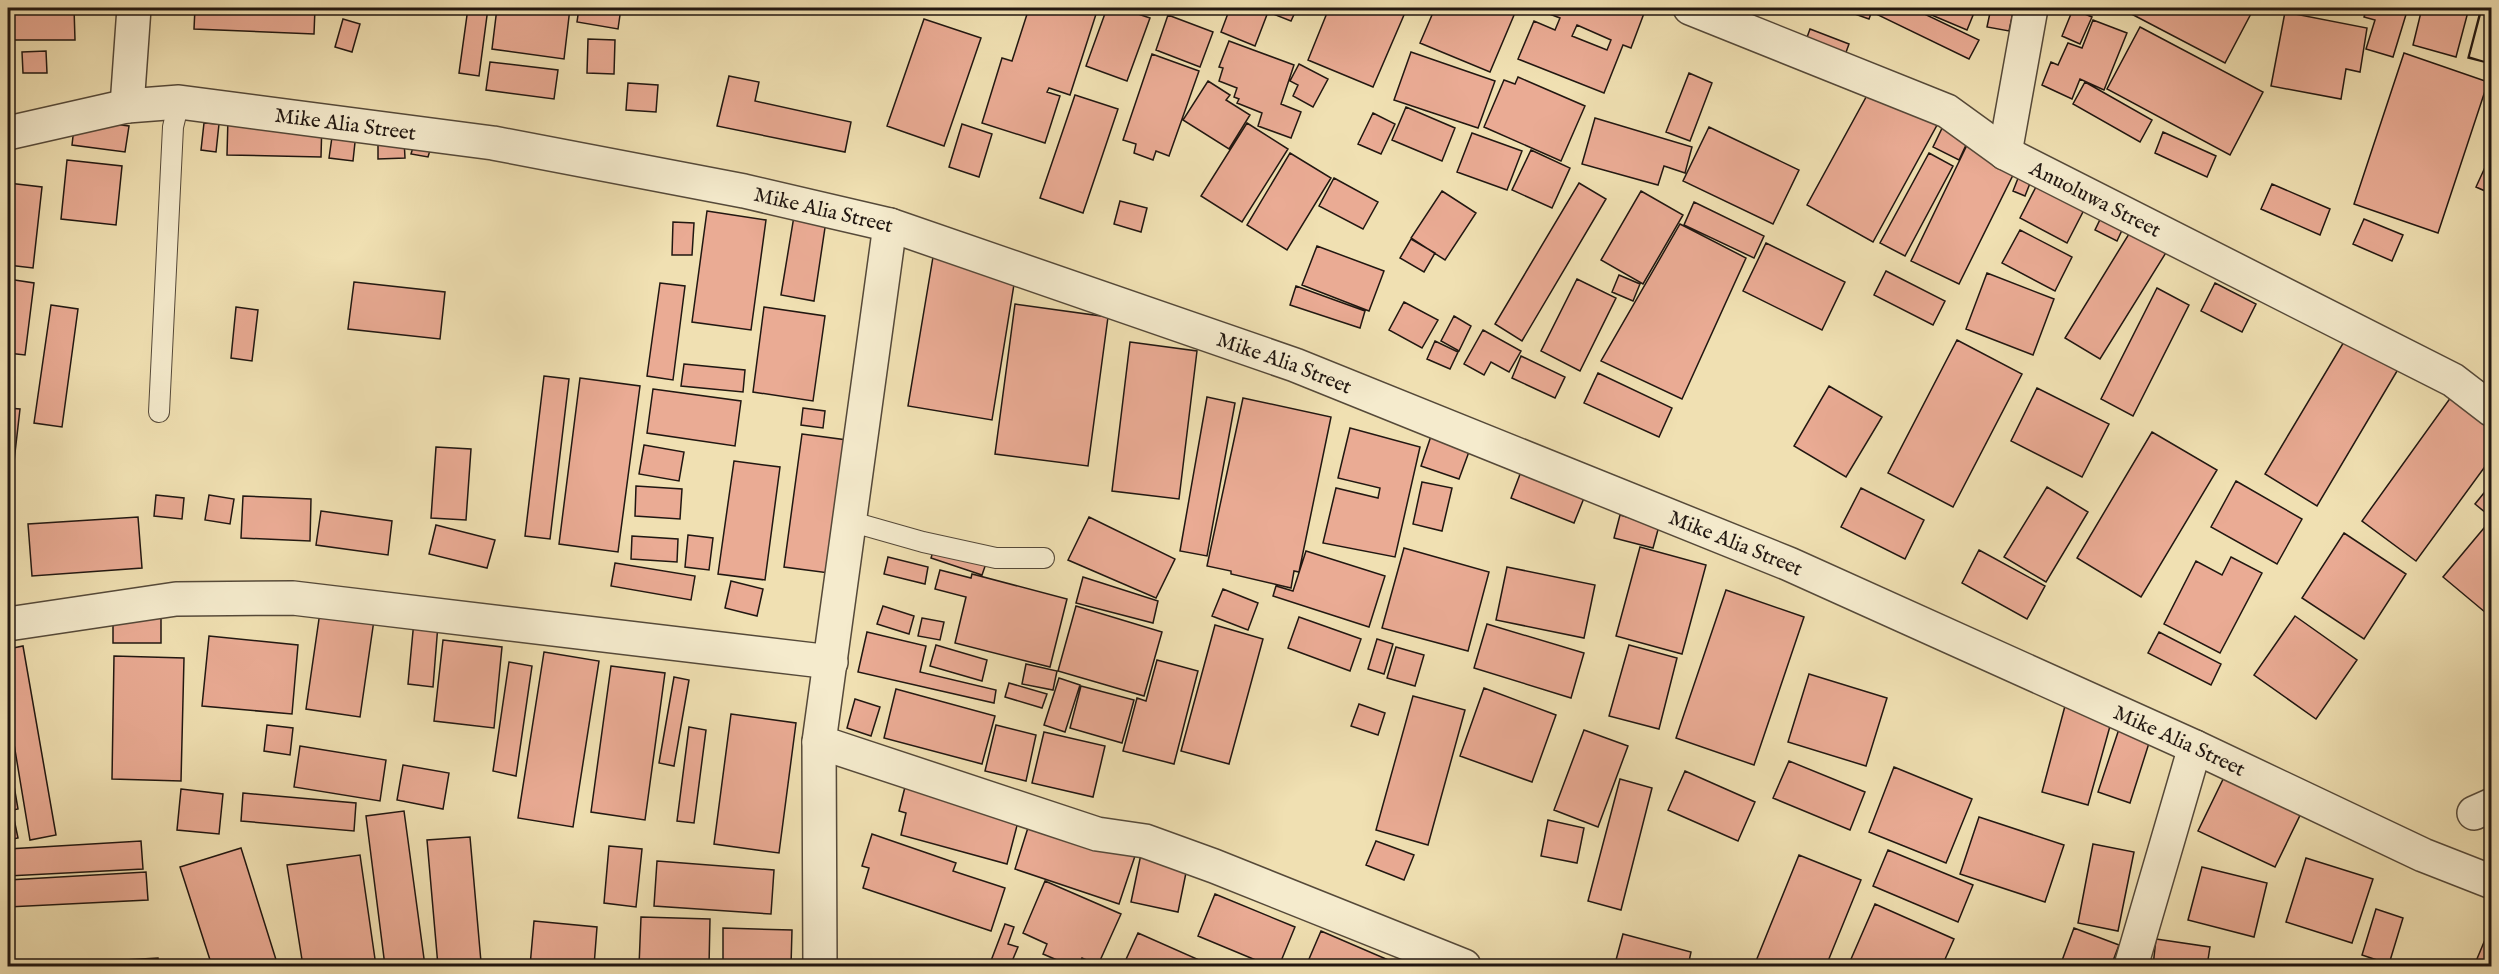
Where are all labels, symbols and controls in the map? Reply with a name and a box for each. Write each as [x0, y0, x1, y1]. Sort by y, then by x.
street label: Mike Alia Street [273, 103, 417, 148]
street label: Anuoluwa Street [2024, 155, 2165, 245]
street label: Mike Alia Street [751, 182, 895, 240]
street label: Mike Alia Street [1213, 327, 1355, 401]
street label: Mike Alia Street [1664, 505, 1806, 583]
street label: Mike Alia Street [2109, 700, 2249, 784]

